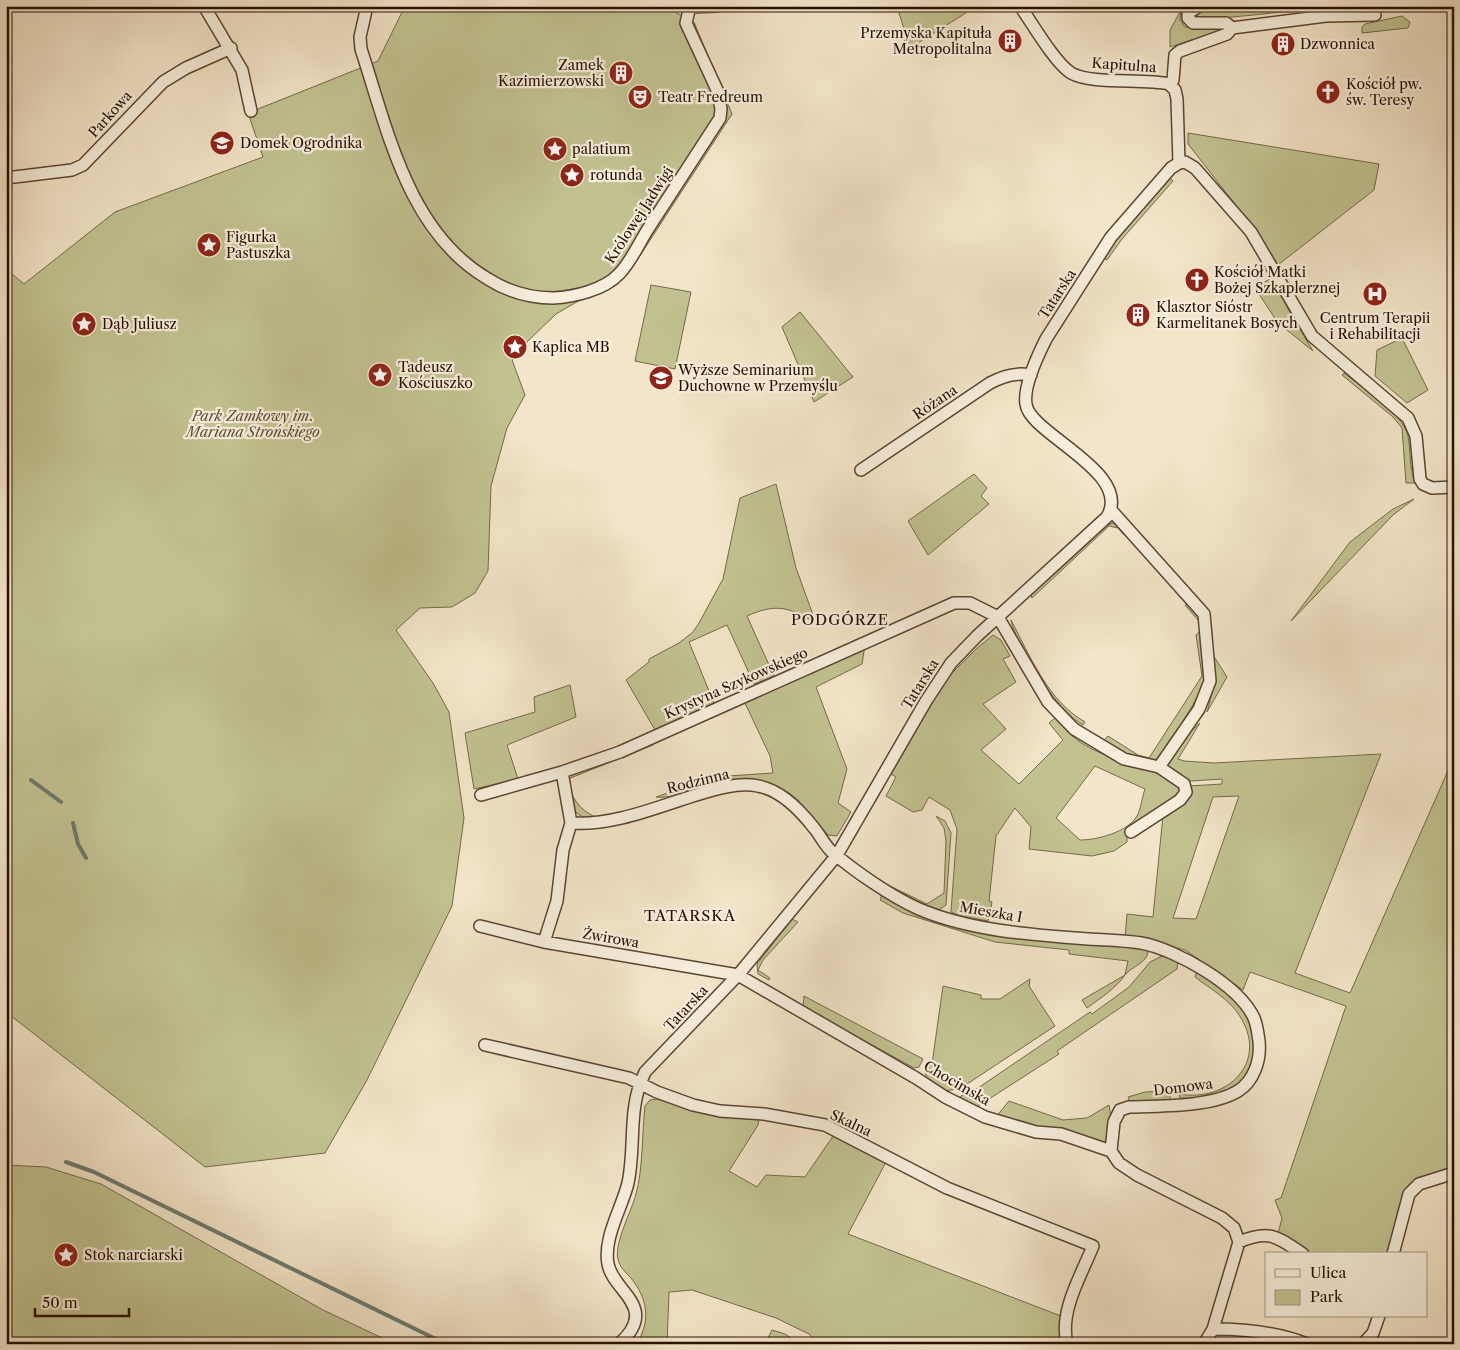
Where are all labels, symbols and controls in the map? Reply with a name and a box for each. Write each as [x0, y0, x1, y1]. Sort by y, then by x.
place label: Przemyska Kapituła Metropolitalna [860, 24, 993, 58]
building icon: Przemyska Kapituła Metropolitalna [997, 28, 1023, 54]
building icon: Dzwonnica [1270, 31, 1296, 57]
place label: Dzwonnica [1300, 35, 1376, 53]
street label: Kapitulna [1091, 54, 1158, 76]
place label: Zamek Kazimierzowski [498, 56, 605, 90]
building icon: Zamek Kazimierzowski [608, 60, 634, 86]
place label: Kościół pw. św. Teresy [1346, 75, 1422, 109]
church icon: Kościół pw. św. Teresy [1315, 79, 1341, 105]
theatre icon: Teatr Fredreum [627, 84, 653, 110]
street label: Parkowa [84, 86, 136, 141]
place label: Teatr Fredreum [658, 88, 763, 106]
school or university icon: Domek Ogrodnika [209, 130, 235, 156]
place label: Domek Ogrodnika [240, 134, 363, 152]
place icon: palatium [542, 136, 568, 162]
place label: palatium [572, 140, 630, 158]
place icon: rotunda [559, 162, 585, 188]
street label: Królowej Jadwigi [601, 163, 677, 267]
place label: rotunda [590, 166, 643, 184]
place label: Figurka Pastuszka [226, 228, 291, 262]
place icon: Figurka Pastuszka [196, 232, 222, 258]
place label: Kościół Matki Bożej Szkaplerznej [1214, 263, 1340, 297]
street label: Tatarska [1034, 265, 1080, 322]
church icon: Kościół Matki Bożej Szkaplerznej [1184, 267, 1210, 293]
hospital icon: Centrum Terapii i Rehabilitacji [1362, 281, 1388, 307]
place label: Klasztor Sióstr Karmelitanek Bosych [1156, 298, 1298, 332]
building icon: Klasztor Sióstr Karmelitanek Bosych [1125, 302, 1151, 328]
place label: Centrum Terapii i Rehabilitacji [1320, 309, 1430, 343]
place icon: Dąb Juliusz [71, 311, 97, 337]
place label: Dąb Juliusz [102, 315, 177, 333]
place icon: Kaplica MB [502, 334, 528, 360]
place label: Kaplica MB [532, 338, 610, 356]
place label: Tadeusz Kościuszko [398, 358, 473, 392]
place label: Wyższe Seminarium Duchowne w Przemyślu [677, 361, 838, 395]
place icon: Tadeusz Kościuszko [367, 362, 393, 388]
school or university icon: Wyższe Seminarium Duchowne w Przemyślu [648, 365, 674, 391]
street label: Różana [909, 380, 961, 423]
park label: Park Zamkowy im. Mariana Strońskiego [184, 407, 320, 441]
district label: PODGÓRZE [791, 610, 889, 629]
street label: Krystyna Szykowskiego [661, 643, 811, 723]
street label: Tatarska [898, 655, 943, 713]
street label: Rodzinna [665, 764, 732, 797]
street label: Mieszka I [958, 898, 1024, 926]
district label: TATARSKA [644, 906, 736, 925]
street label: Żwirowa [581, 924, 641, 952]
street label: Tatarska [660, 981, 712, 1035]
street label: Chocimska [920, 1057, 994, 1110]
street label: Domowa [1152, 1074, 1214, 1100]
street label: Skalna [827, 1106, 875, 1141]
place icon: Stok narciarski [53, 1242, 79, 1268]
place label: Stok narciarski [84, 1246, 183, 1264]
legend [1265, 1252, 1428, 1318]
text: Ulica [1310, 1263, 1346, 1282]
scale bar [35, 1285, 129, 1317]
text: Park [1310, 1287, 1344, 1306]
text: 50 m [42, 1293, 78, 1312]

